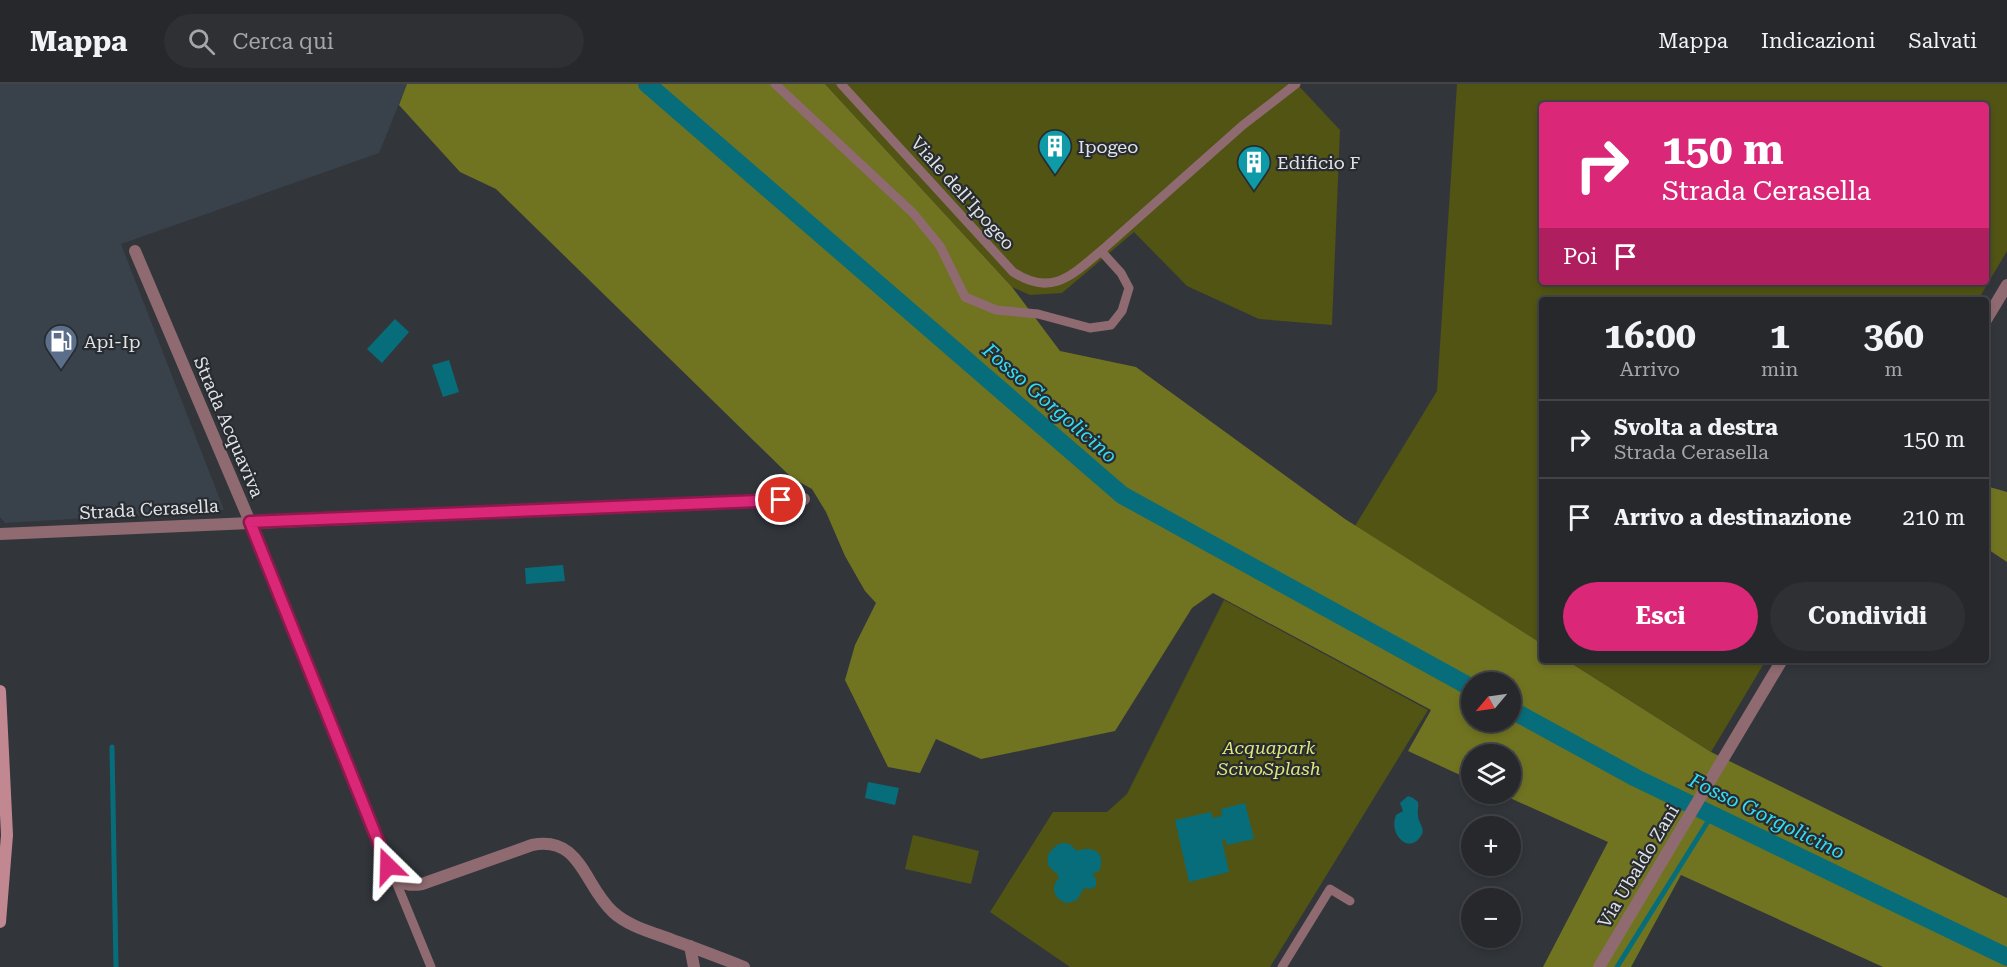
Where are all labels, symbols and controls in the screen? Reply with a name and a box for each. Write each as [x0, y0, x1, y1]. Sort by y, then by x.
search box [164, 14, 584, 68]
text: Mappa [30, 25, 128, 58]
icon: search [185, 25, 218, 58]
text: Cerca qui [233, 29, 334, 54]
text: Mappa [1658, 29, 1728, 53]
text: Indicazioni [1761, 29, 1875, 53]
text: Salvati [1908, 29, 1977, 53]
text: 150 m [1662, 125, 1784, 174]
icon: right [1563, 126, 1641, 204]
building icon: Ipogeo [1037, 128, 1073, 175]
street label: Viale dell'Ipogeo [907, 132, 1019, 254]
place label: Ipogeo [1078, 136, 1138, 157]
building icon: Edificio F [1236, 144, 1272, 191]
place label: Edificio F [1277, 152, 1360, 173]
text: Strada Cerasella [1662, 175, 1871, 207]
icon: arrive [1609, 240, 1642, 273]
text: Poi [1563, 244, 1597, 269]
text: 16:00 [1604, 315, 1696, 357]
text: 1 [1770, 315, 1790, 357]
text: 360 [1864, 315, 1924, 357]
fuel station icon: Api-Ip [43, 323, 79, 370]
place label: Api-Ip [84, 331, 140, 352]
water label: Fosso Gorgolicino [977, 337, 1122, 468]
street label: Strada Acquaviva [190, 353, 268, 501]
text: Arrivo [1620, 357, 1680, 381]
text: min [1761, 357, 1798, 381]
text: m [1885, 357, 1903, 381]
text: Svolta a destra [1614, 415, 1778, 440]
icon: right [1563, 423, 1596, 456]
text: 150 m [1902, 427, 1965, 452]
text: Strada Cerasella [1614, 440, 1769, 464]
pin [755, 474, 806, 525]
icon: arrive [764, 483, 797, 516]
street label: Strada Cerasella [79, 495, 219, 523]
icon: arrive [1563, 501, 1596, 534]
text: Arrivo a destinazione [1614, 505, 1851, 530]
text: 210 m [1902, 505, 1965, 530]
button: Esci [1563, 582, 1758, 651]
button: Condividi [1770, 582, 1965, 651]
north arrow [1461, 672, 1521, 732]
map controls [1461, 672, 1521, 948]
park label: Acquapark ScivoSplash [1216, 737, 1321, 779]
button: layers [1461, 744, 1521, 804]
water label: Fosso Gorgolicino [1684, 767, 1849, 864]
street label: Via Ubaldo Zani [1593, 801, 1683, 931]
button: + [1461, 816, 1521, 876]
position arrow [356, 834, 420, 898]
button: − [1461, 888, 1521, 948]

